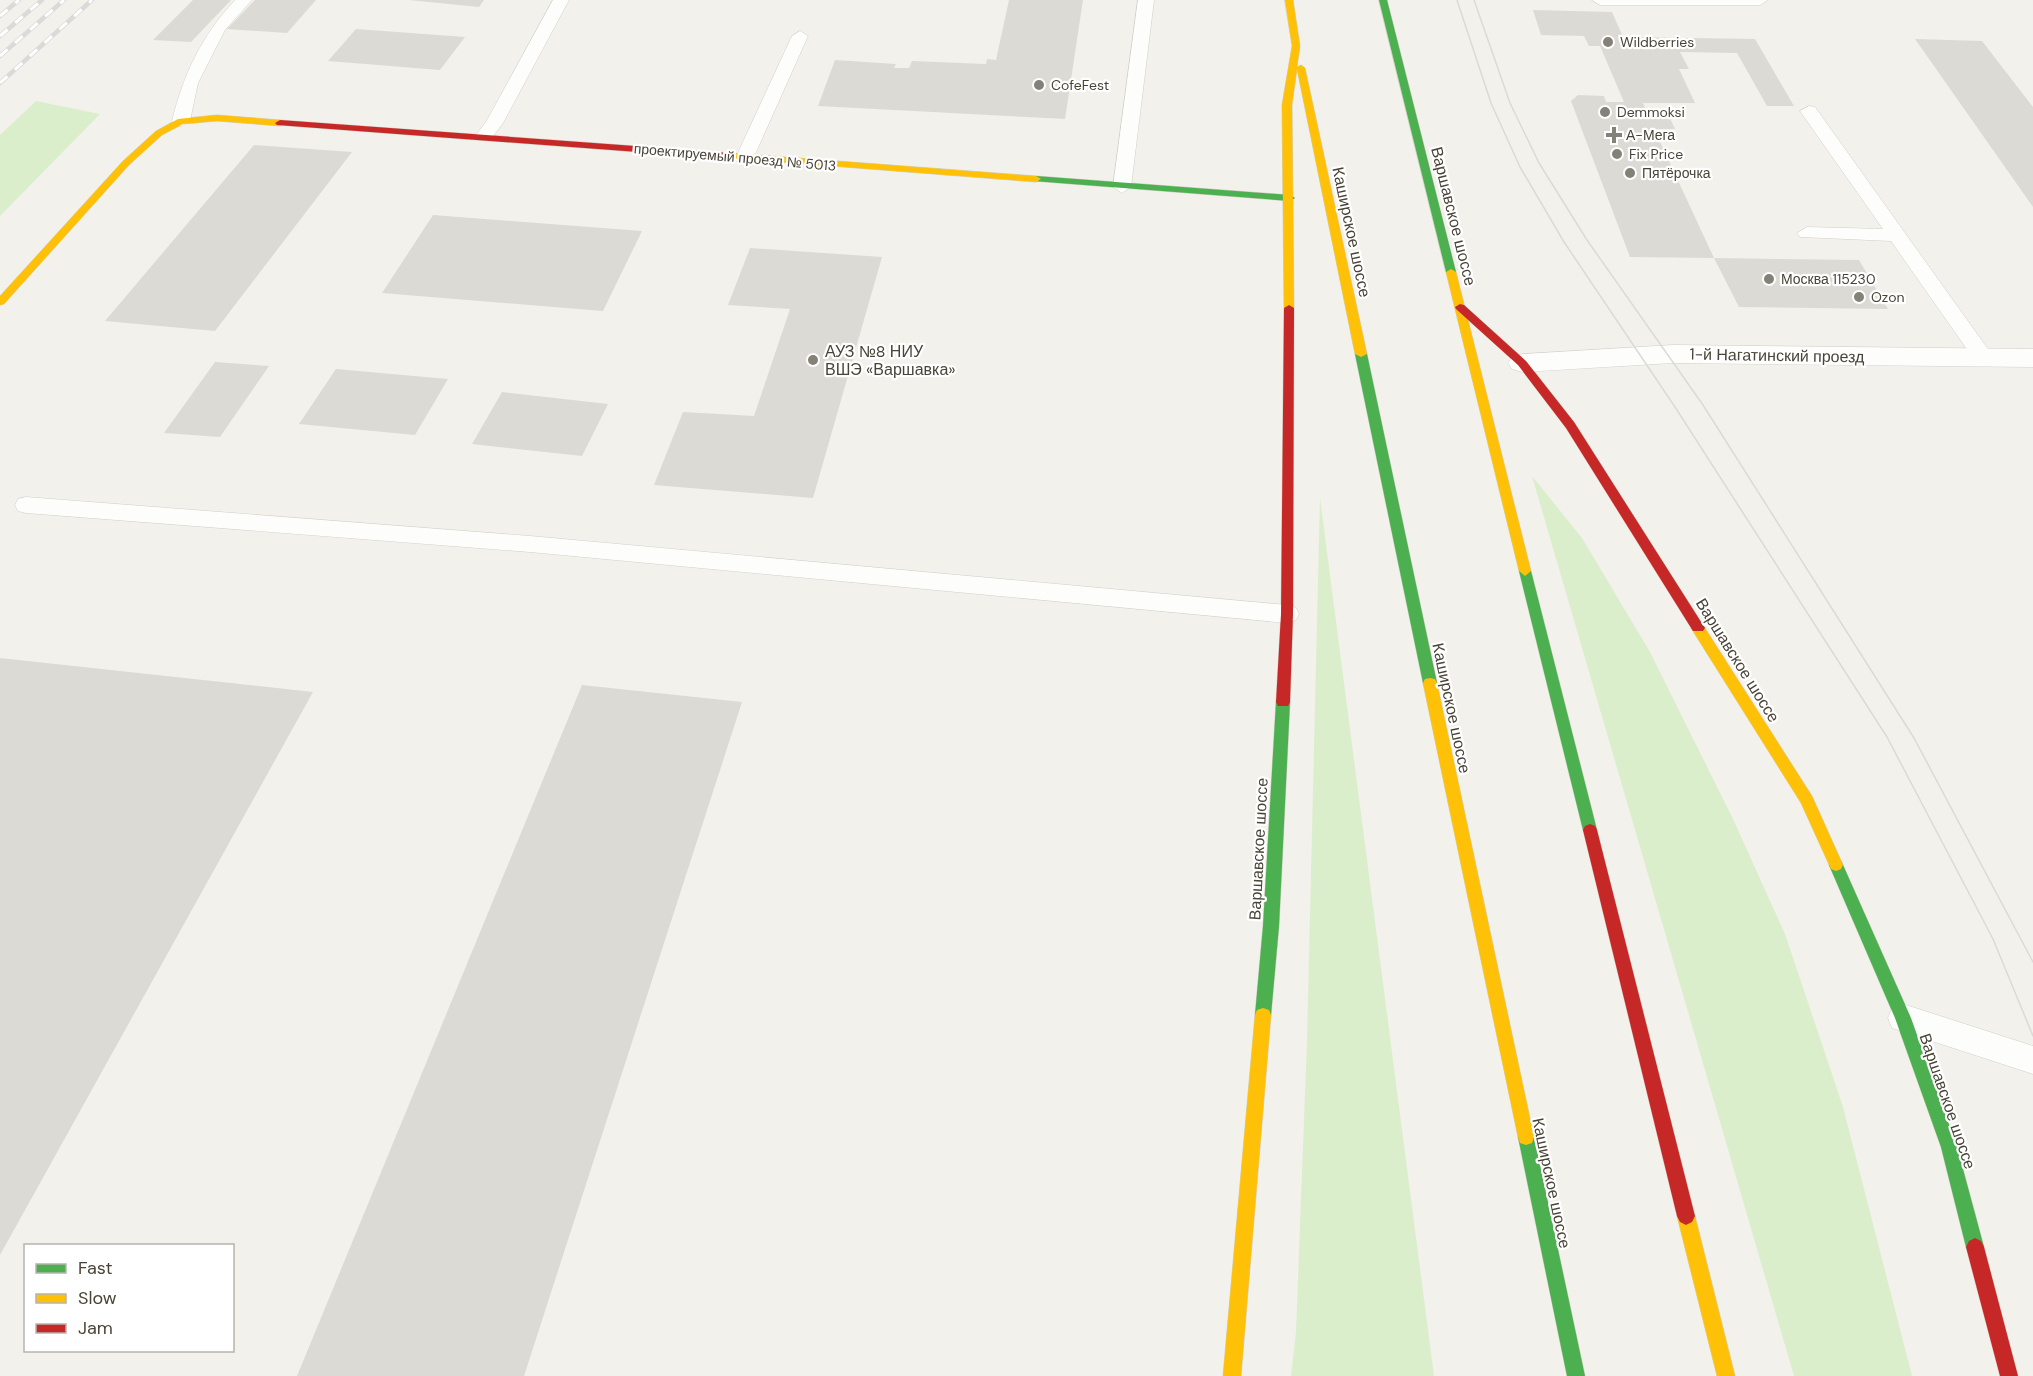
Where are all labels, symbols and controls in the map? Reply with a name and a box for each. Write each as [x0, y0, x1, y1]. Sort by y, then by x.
place label: Wildberries [1620, 33, 1694, 51]
marker: Wildberries [1601, 35, 1615, 49]
place label: CofeFest [1051, 76, 1109, 94]
marker: CofeFest [1032, 78, 1046, 92]
place label: Demmoksi [1617, 103, 1685, 121]
marker: Demmoksi [1598, 105, 1612, 119]
place label: А-Мега [1626, 126, 1675, 144]
marker: А-Мега [1607, 128, 1621, 142]
street label: проектируемый проезд № 5013 [633, 139, 837, 175]
street label: Варшавское шоссе [1426, 145, 1481, 288]
place label: Fix Price [1629, 145, 1683, 163]
marker: Fix Price [1610, 147, 1624, 161]
place label: Пятёрочка [1642, 164, 1711, 182]
street label: Каширское шоссе [1327, 165, 1376, 299]
marker: Пятёрочка [1623, 166, 1637, 180]
place label: Москва 115230 [1781, 270, 1875, 288]
marker: Москва 115230 [1762, 272, 1776, 286]
place label: Ozon [1871, 288, 1905, 306]
marker: Ozon [1852, 290, 1866, 304]
place label: АУЗ №8 НИУ ВШЭ «Варшавка» [825, 341, 956, 380]
street label: 1-й Нагатинский проезд [1689, 343, 1865, 368]
marker: АУЗ №8 НИУ ВШЭ «Варшавка» [806, 353, 820, 367]
street label: Варшавское шоссе [1691, 594, 1784, 726]
street label: Каширское шоссе [1427, 641, 1476, 775]
street label: Варшавское шоссе [1244, 777, 1273, 921]
street label: Варшавское шоссе [1914, 1030, 1981, 1172]
street label: Каширское шоссе [1527, 1116, 1576, 1250]
legend [24, 1244, 234, 1352]
text: Fast [78, 1256, 113, 1280]
text: Slow [78, 1286, 117, 1310]
text: Jam [78, 1316, 113, 1340]

